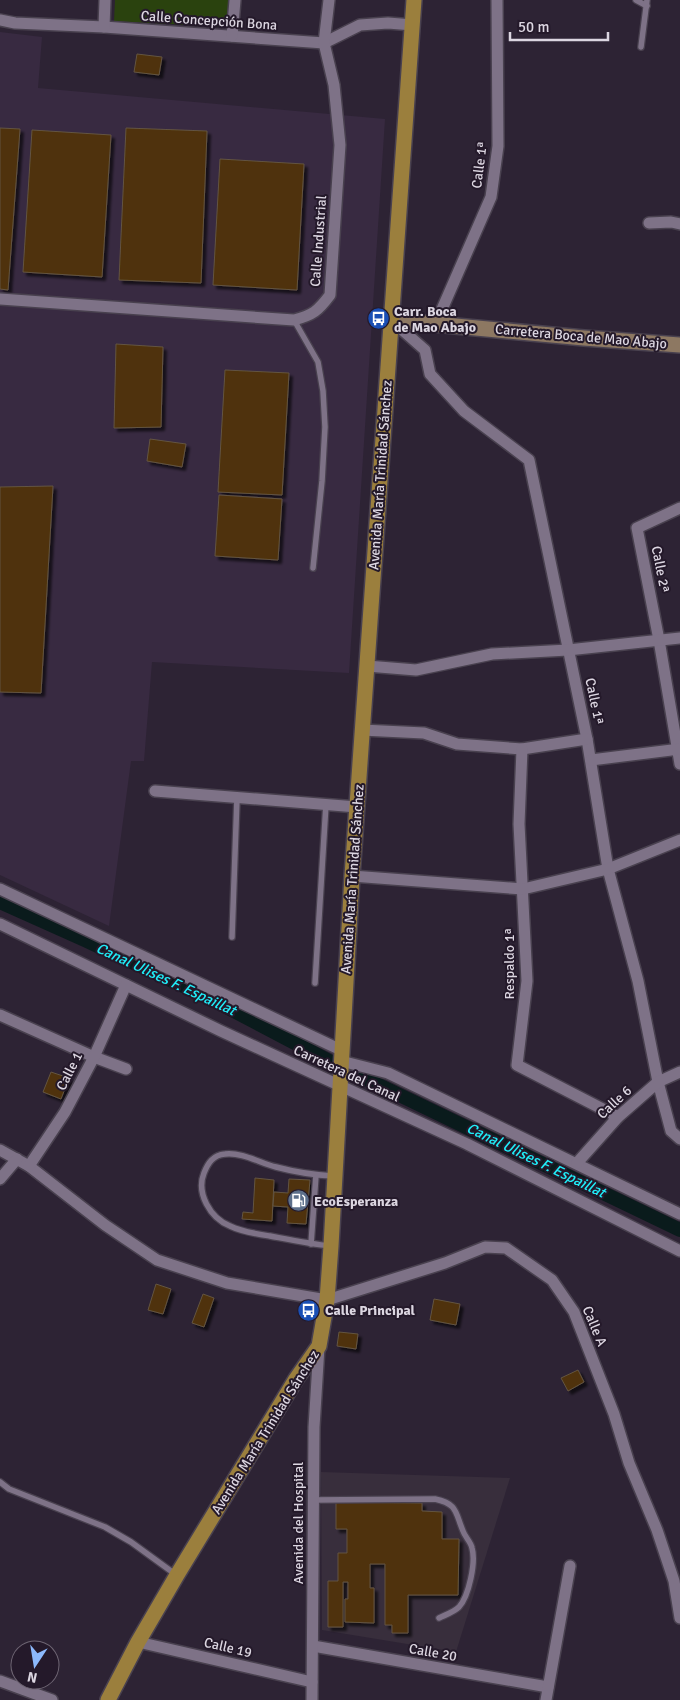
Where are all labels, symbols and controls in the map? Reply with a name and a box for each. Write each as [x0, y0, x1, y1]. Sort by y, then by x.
street label: Calle Concepción Bona [140, 7, 278, 34]
scale bar [510, 10, 608, 42]
text: 50 m [518, 18, 549, 36]
street label: Calle 1ª [468, 141, 491, 189]
street label: Calle Industrial [307, 195, 330, 287]
place label: Carr. Boca de Mao Abajo [394, 303, 476, 336]
bus stop icon: Carr. Boca de Mao Abajo [366, 307, 390, 331]
street label: Carretera Boca de Mao Abajo [494, 321, 668, 352]
street label: Avenida María Trinidad Sánchez [365, 380, 396, 570]
street label: Calle 2ª [648, 544, 673, 594]
street label: Calle 1ª [581, 676, 608, 726]
street label: Avenida María Trinidad Sánchez [337, 784, 368, 974]
street label: Respaldo 1ª [501, 928, 518, 1000]
water label: Canal Ulises F. Espaillat [93, 939, 240, 1020]
street label: Carretera del Canal [291, 1041, 403, 1106]
street label: Calle 1 [53, 1049, 86, 1093]
street label: Calle 6 [594, 1082, 635, 1123]
water label: Canal Ulises F. Espaillat [464, 1119, 610, 1202]
fuel station icon: EcoEsperanza [286, 1189, 310, 1213]
place label: EcoEsperanza [314, 1193, 398, 1210]
bus stop icon: Calle Principal [297, 1298, 321, 1322]
place label: Calle Principal [325, 1302, 416, 1319]
street label: Calle A [579, 1304, 611, 1349]
street label: Avenida María Trinidad Sánchez [208, 1347, 323, 1517]
street label: Avenida del Hospital [290, 1462, 307, 1584]
street label: Calle 19 [202, 1634, 253, 1661]
north arrow [10, 1640, 60, 1690]
street label: Calle 20 [408, 1640, 458, 1665]
text: N [26, 1668, 39, 1687]

